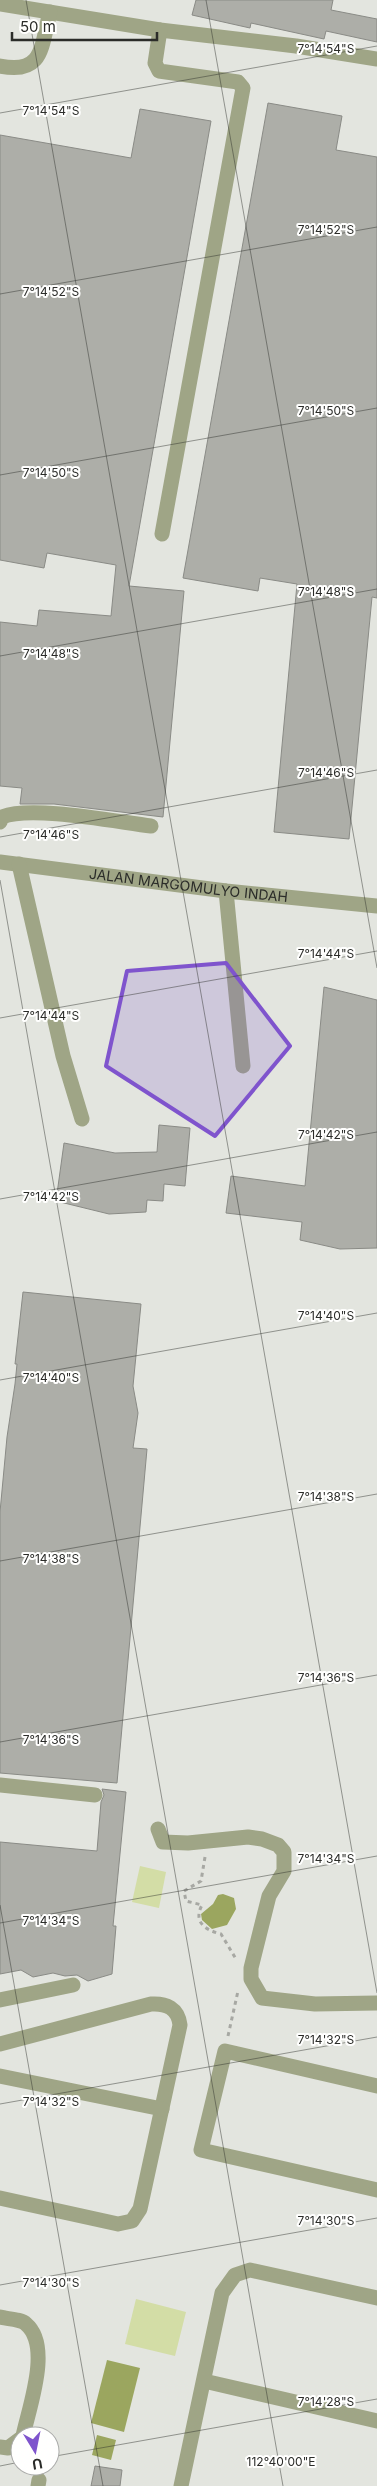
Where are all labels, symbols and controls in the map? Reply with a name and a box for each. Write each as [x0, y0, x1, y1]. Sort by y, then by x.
scale bar [12, 10, 158, 42]
text: 50 m [20, 17, 56, 36]
text: 7°14'54"S [298, 41, 355, 56]
text: 7°14'54"S [23, 103, 80, 118]
text: 7°14'52"S [298, 222, 354, 237]
text: 7°14'52"S [23, 284, 79, 299]
text: 7°14'50"S [298, 403, 355, 418]
text: 7°14'50"S [23, 465, 80, 480]
text: 7°14'48"S [298, 584, 354, 599]
text: 7°14'48"S [23, 646, 79, 661]
text: 7°14'46"S [298, 765, 354, 780]
text: 7°14'46"S [23, 827, 79, 842]
street label: JALAN MARGOMULYO INDAH [88, 865, 289, 905]
text: 7°14'44"S [298, 946, 355, 961]
text: 7°14'44"S [23, 1008, 80, 1023]
text: 7°14'42"S [298, 1127, 354, 1142]
text: 7°14'42"S [23, 1189, 79, 1204]
text: 7°14'40"S [298, 1308, 354, 1323]
text: 7°14'40"S [23, 1370, 79, 1385]
text: 7°14'38"S [298, 1489, 355, 1504]
text: 7°14'38"S [23, 1551, 80, 1566]
text: 7°14'36"S [298, 1670, 355, 1685]
text: 7°14'36"S [23, 1732, 80, 1747]
text: 7°14'34"S [298, 1851, 355, 1866]
text: 7°14'34"S [23, 1913, 80, 1928]
text: 7°14'32"S [298, 2032, 355, 2047]
text: 7°14'32"S [23, 2094, 80, 2109]
text: 7°14'30"S [298, 2213, 355, 2228]
text: 7°14'30"S [23, 2275, 80, 2290]
text: 7°14'28"S [298, 2394, 355, 2409]
north arrow [10, 2426, 60, 2476]
text: 112°40'00"E [247, 2454, 315, 2469]
text: U [31, 2455, 44, 2474]

